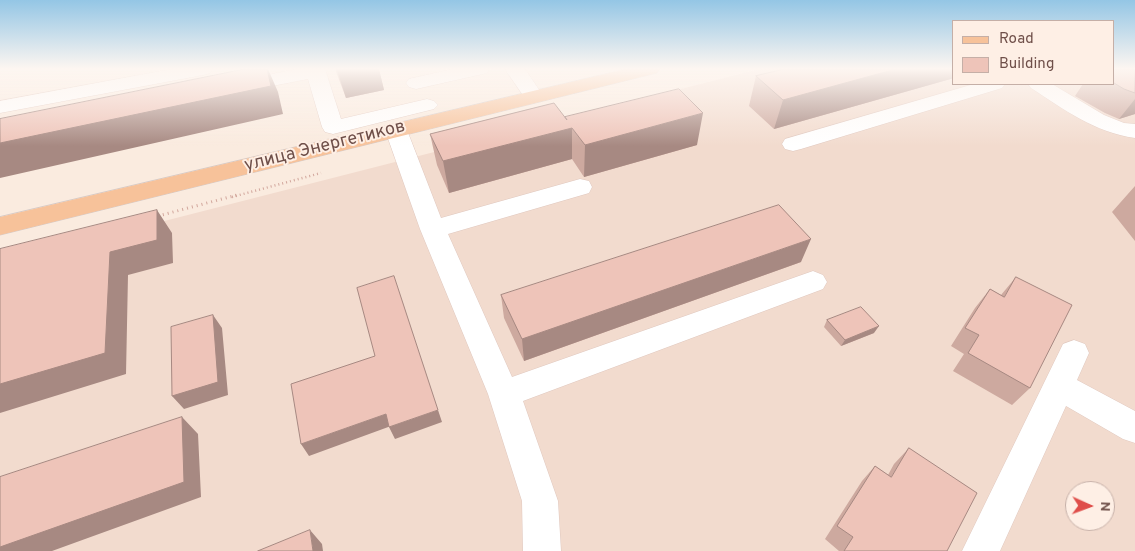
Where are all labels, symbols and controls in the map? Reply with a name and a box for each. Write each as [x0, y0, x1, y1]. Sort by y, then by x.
legend [952, 20, 1115, 85]
text: Road [999, 30, 1034, 49]
text: Building [999, 55, 1054, 74]
street label: улица Энергетиков [242, 117, 408, 177]
north arrow [1065, 481, 1115, 531]
text: N [1096, 501, 1113, 512]

